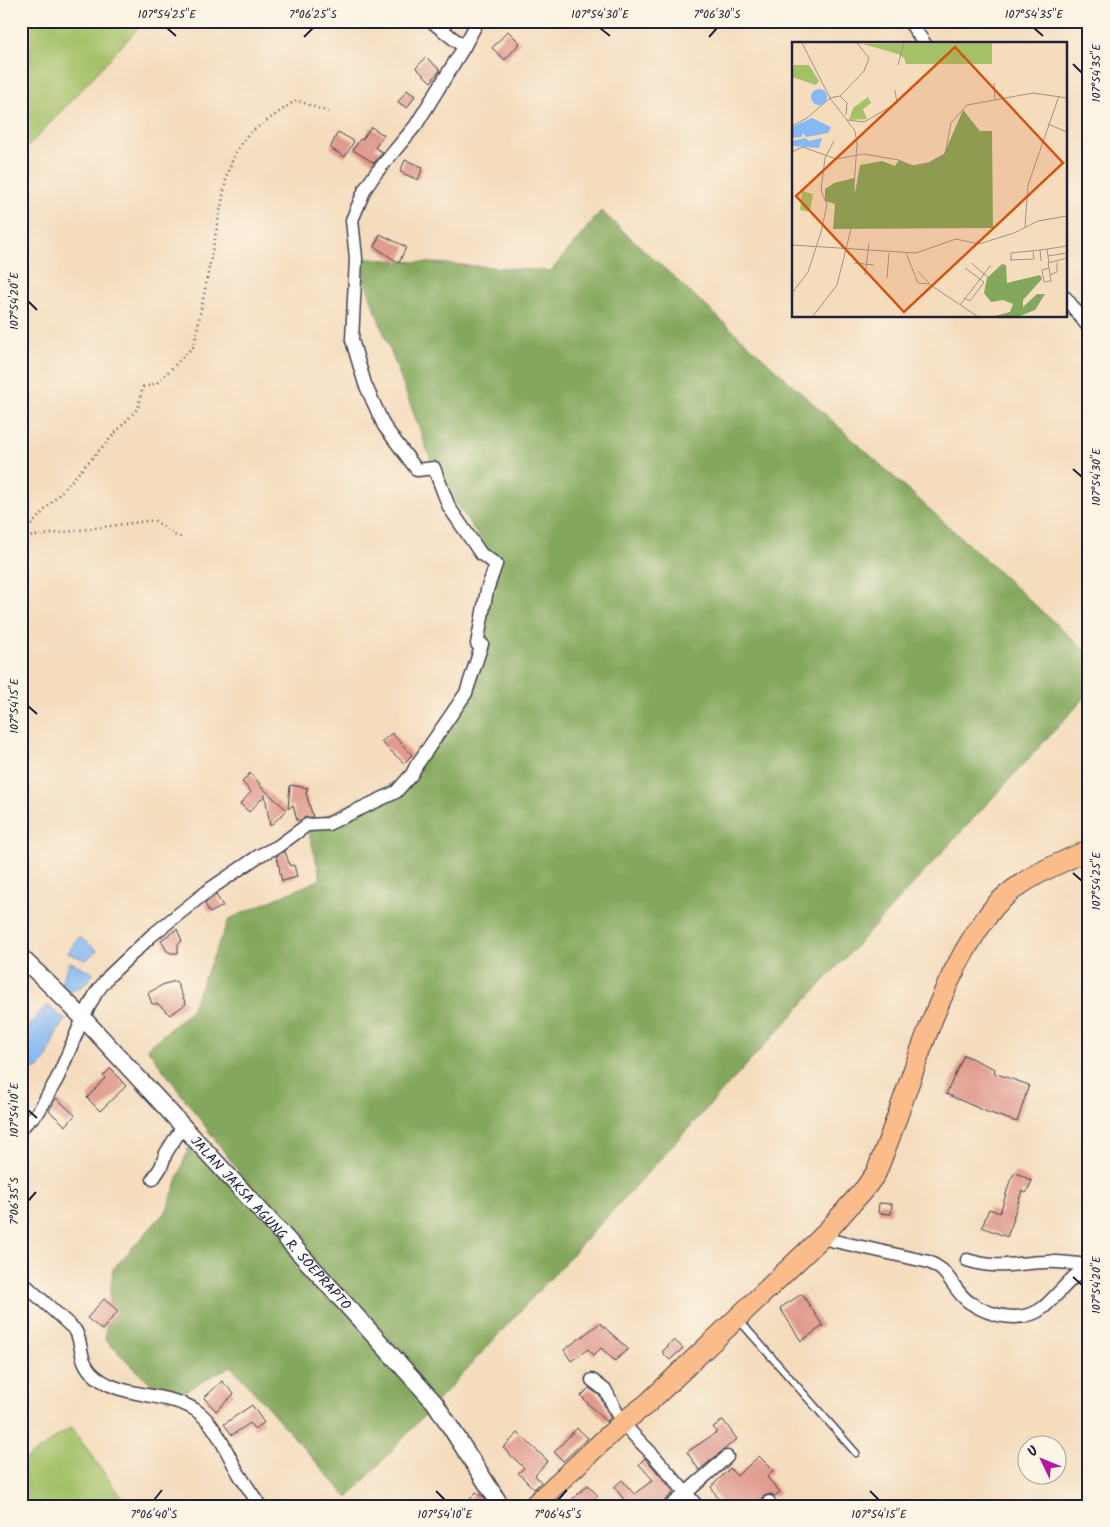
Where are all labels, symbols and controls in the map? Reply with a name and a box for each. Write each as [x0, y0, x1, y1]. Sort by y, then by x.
text: 107°54'25"E [138, 5, 197, 24]
text: 7°06'25"S [289, 5, 338, 24]
text: 107°54'30"E [571, 5, 630, 24]
text: 7°06'30"S [693, 5, 741, 24]
text: 107°54'35"E [1005, 5, 1064, 24]
inset map [792, 42, 1068, 318]
text: 107°54'35"E [1087, 43, 1106, 102]
text: 107°54'20"E [5, 271, 24, 330]
text: 107°54'30"E [1087, 447, 1106, 506]
text: 107°54'15"E [5, 677, 24, 734]
text: 107°54'25"E [1087, 851, 1106, 910]
text: 107°54'10"E [5, 1082, 24, 1137]
street label: JALAN JAKSA AGUNG R. SOEPRAPTO [185, 1131, 356, 1316]
text: 7°06'35"S [5, 1177, 24, 1225]
text: 107°54'20"E [1087, 1255, 1106, 1314]
north arrow [1018, 1434, 1068, 1484]
text: U [1022, 1441, 1045, 1462]
text: 7°06'40"S [131, 1505, 178, 1524]
text: 107°54'10"E [418, 1505, 473, 1524]
text: 7°06'45"S [534, 1505, 582, 1524]
text: 107°54'15"E [851, 1505, 908, 1524]

